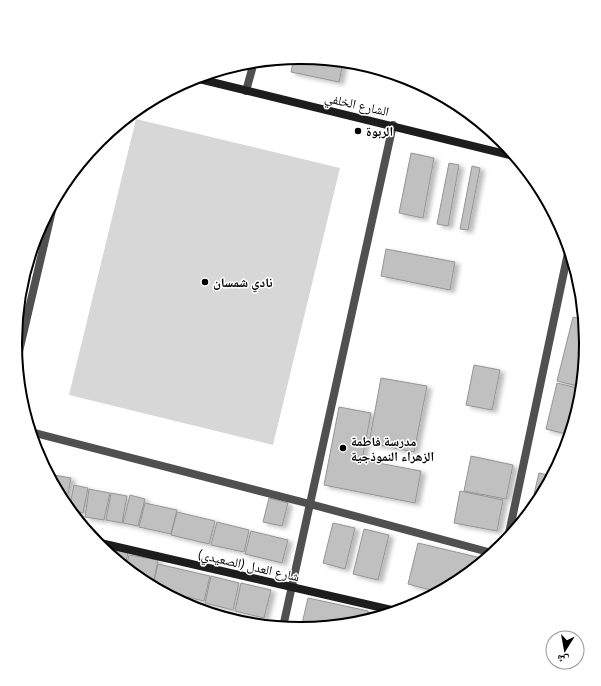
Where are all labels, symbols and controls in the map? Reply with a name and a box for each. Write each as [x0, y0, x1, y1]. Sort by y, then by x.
street label: الشارع الخلفي [322, 89, 391, 122]
place label: الربوة [366, 123, 393, 139]
marker: الربوة [353, 126, 363, 136]
place label: نادي شمسان [213, 274, 273, 293]
marker: نادي شمسان [200, 277, 210, 287]
place label: مدرسة فاطمة الزهراء النموذجية [351, 433, 434, 464]
marker: مدرسة فاطمة الزهراء النموذجية [338, 443, 348, 453]
street label: شارع العدل (الصعيدي) [196, 546, 301, 588]
north arrow [545, 630, 585, 670]
text: ش [556, 651, 570, 668]

